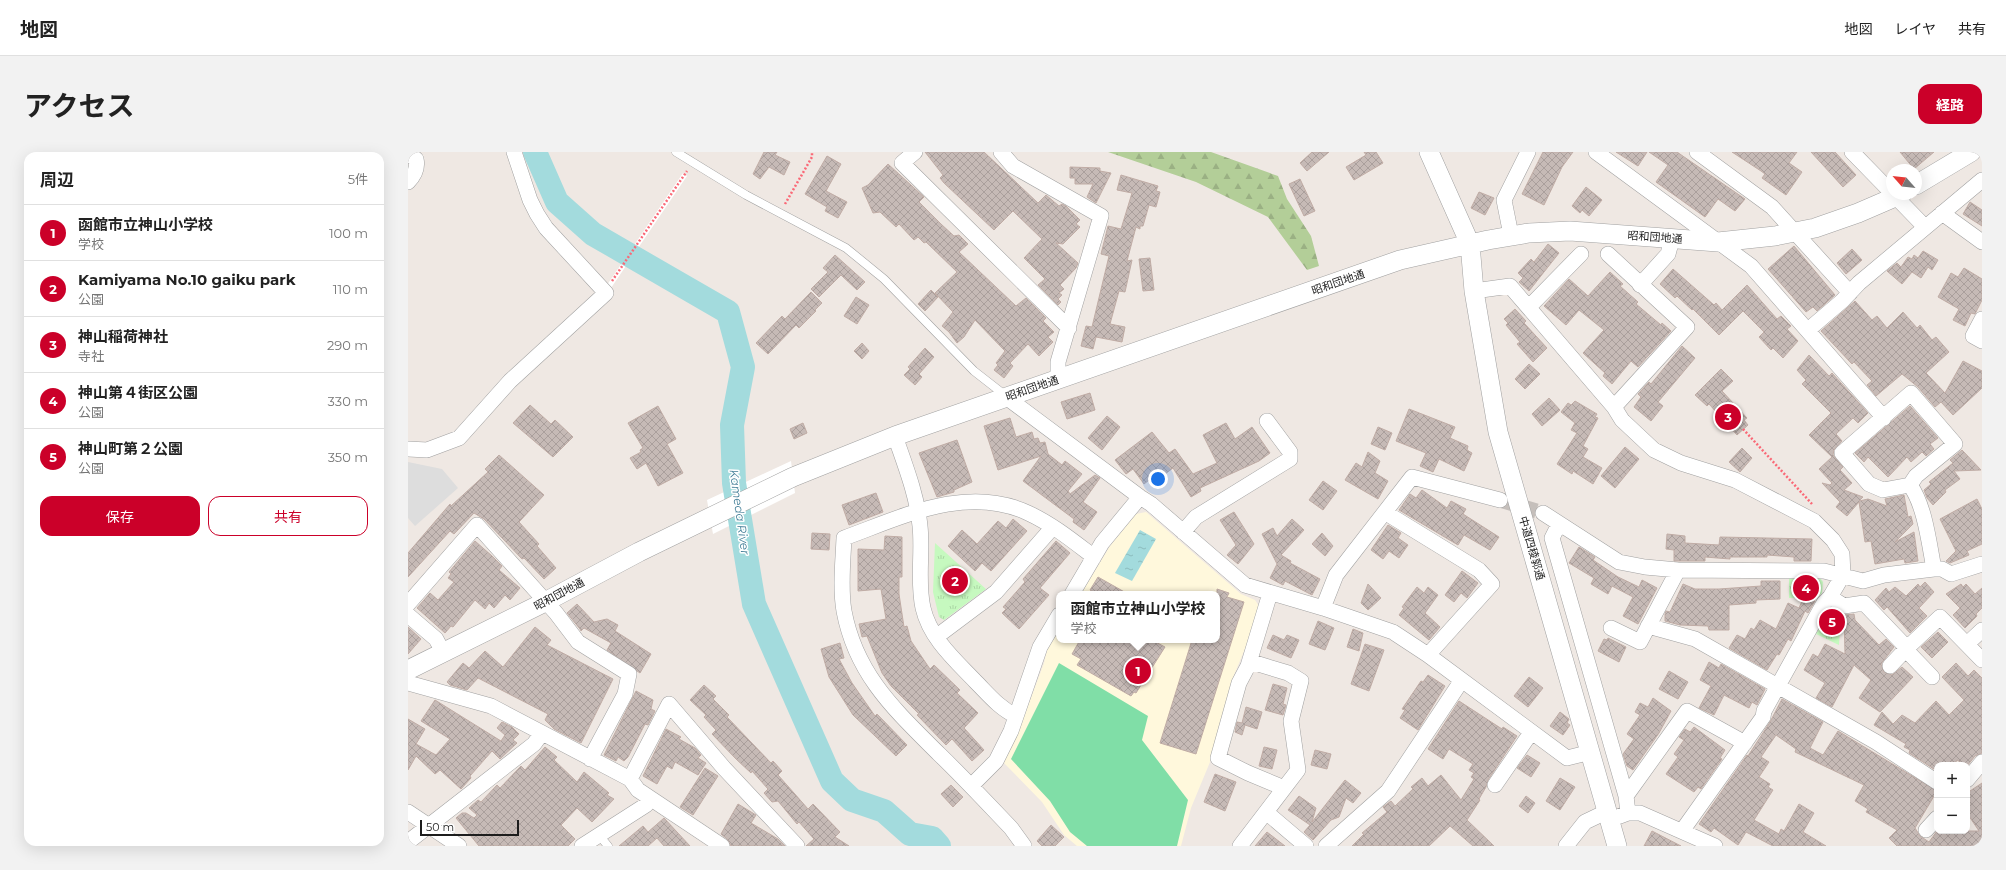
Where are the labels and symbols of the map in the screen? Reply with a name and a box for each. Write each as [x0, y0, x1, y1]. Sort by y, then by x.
north arrow [1886, 164, 1922, 200]
street label: 昭和団地通 [1627, 228, 1683, 246]
street label: 昭和団地通 [1310, 266, 1366, 298]
street label: 昭和団地通 [1004, 372, 1060, 404]
pin: 3 [1715, 402, 1741, 432]
water label: Kameda River [727, 468, 753, 556]
your location [1148, 469, 1168, 489]
street label: 中道四稜郭通 [1516, 514, 1548, 582]
pin: 2 [942, 566, 968, 596]
pin: 4 [1793, 573, 1819, 603]
street label: 昭和団地通 [531, 575, 587, 613]
pin: 5 [1819, 607, 1845, 637]
pin: 1 [1125, 656, 1151, 686]
scale bar [420, 818, 519, 837]

